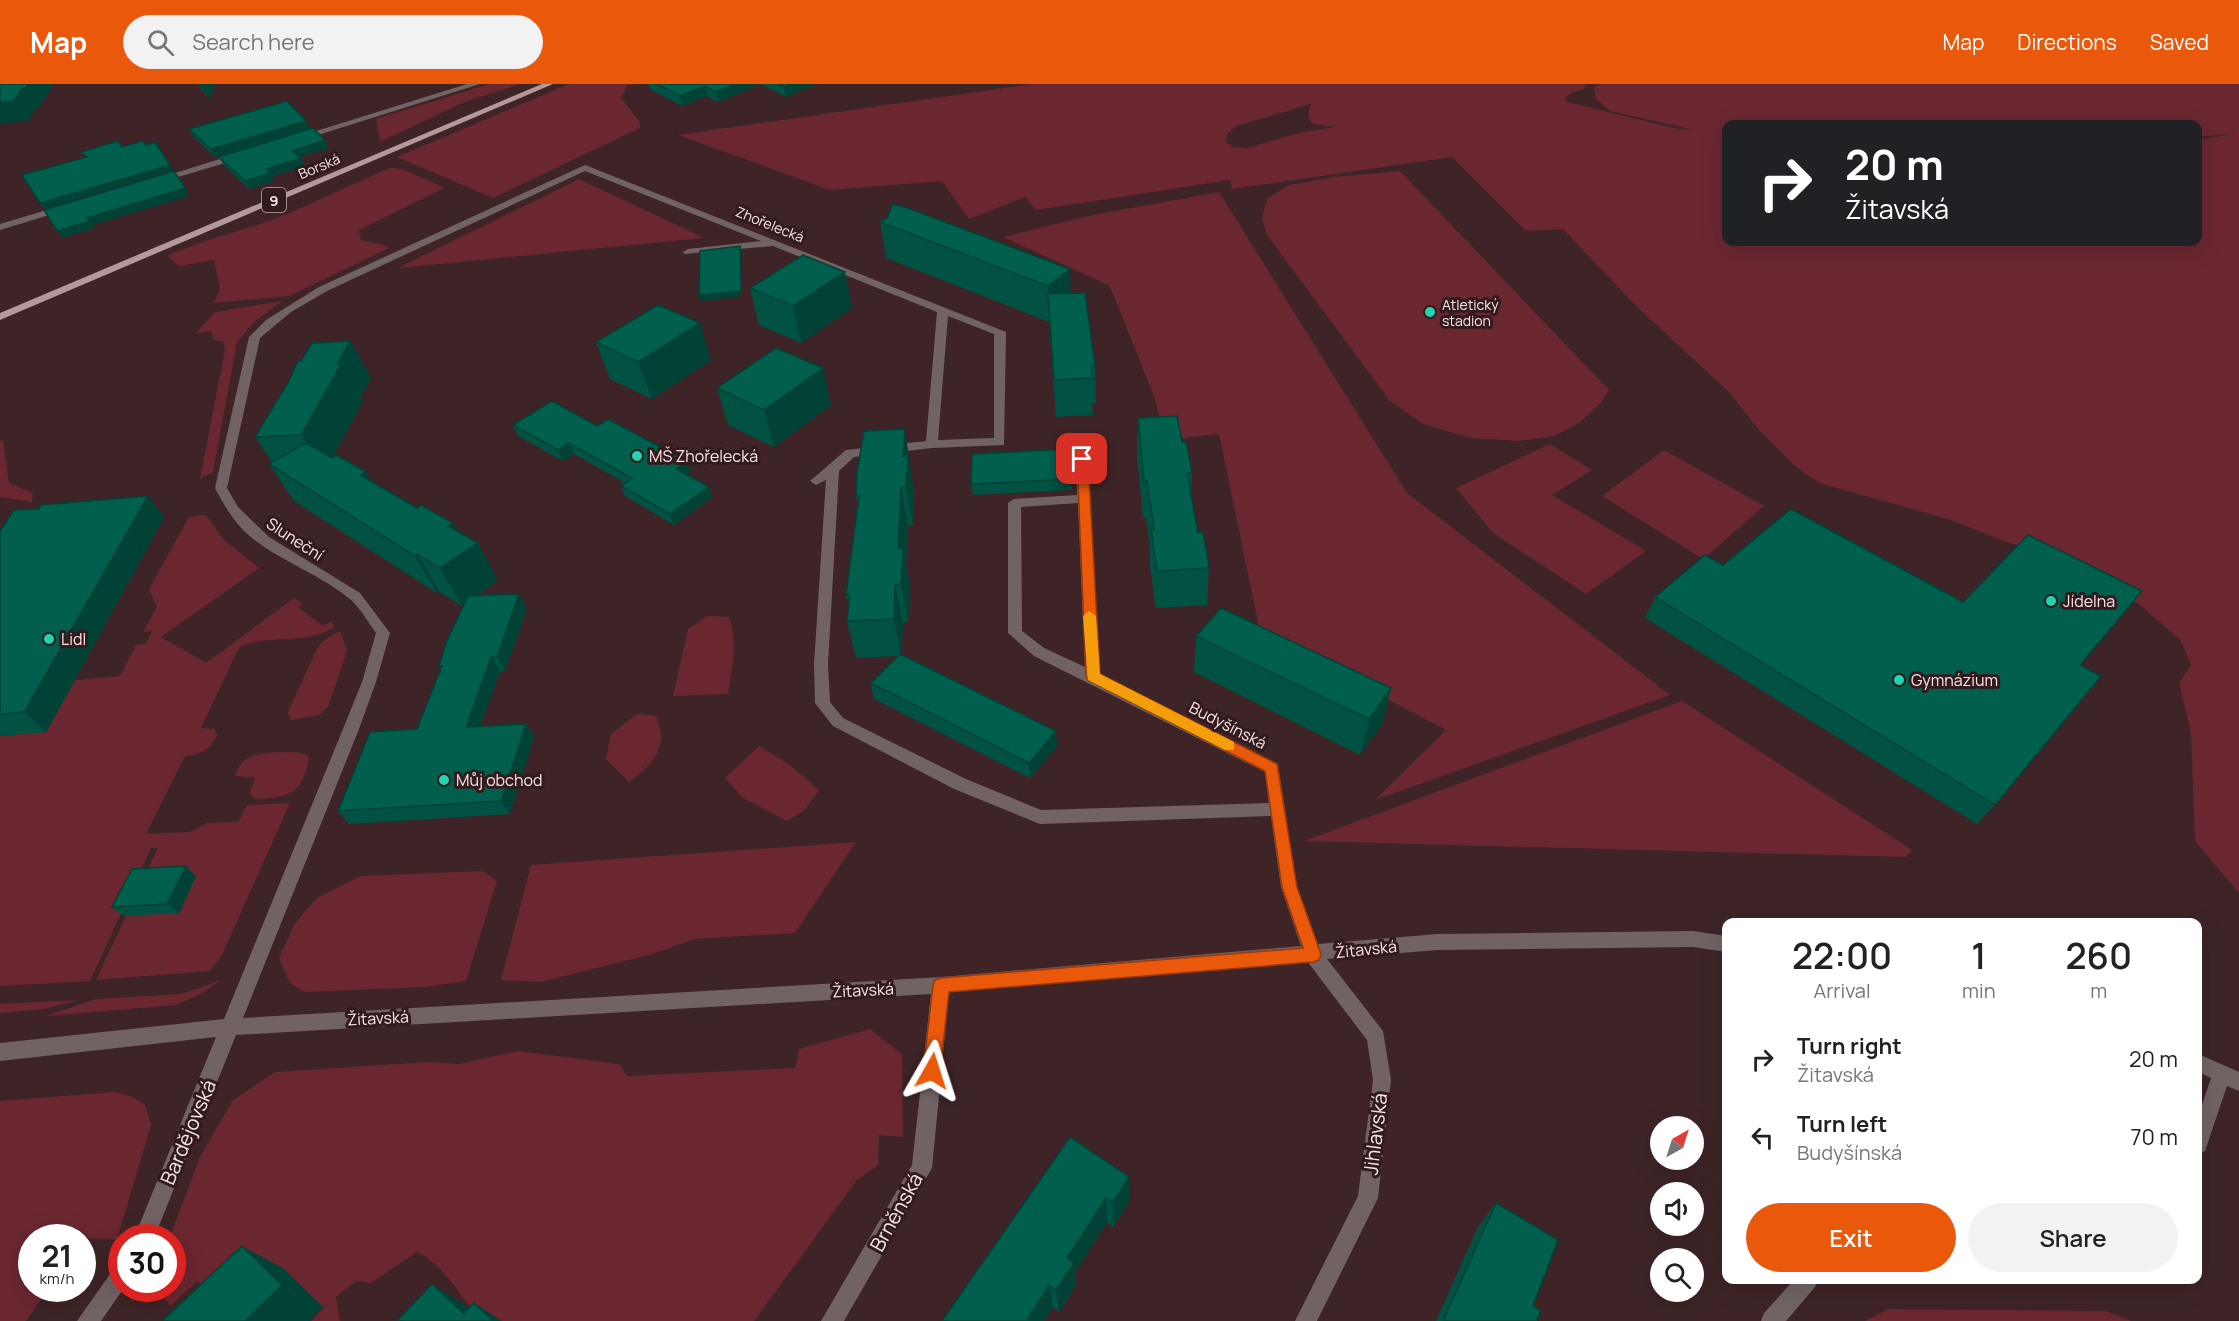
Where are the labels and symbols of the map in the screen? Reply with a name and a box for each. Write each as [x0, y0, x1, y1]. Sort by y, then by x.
street label: Borská [295, 149, 343, 183]
road number: 9 [262, 188, 286, 212]
street label: Zhořelecká [733, 202, 807, 246]
place label: Atletický stadion [1442, 295, 1499, 330]
marker: Atletický stadion [1423, 305, 1437, 319]
pin [1056, 433, 1107, 484]
place label: MŠ Zhořelecká [649, 445, 758, 467]
marker: MŠ Zhořelecká [630, 449, 644, 463]
street label: Sluneční [262, 512, 328, 566]
place label: Jídelna [2063, 590, 2115, 612]
marker: Jídelna [2044, 594, 2058, 608]
place label: Lidl [61, 628, 86, 650]
marker: Lidl [42, 632, 56, 646]
place label: Gymnázium [1911, 669, 1998, 691]
marker: Gymnázium [1892, 673, 1906, 687]
street label: Budyšínská [1186, 696, 1270, 754]
place label: Můj obchod [456, 769, 542, 791]
marker: Můj obchod [437, 773, 451, 787]
street label: Žitavská [1334, 935, 1398, 963]
street label: Žitavská [832, 977, 894, 1003]
street label: Žitavská [347, 1005, 409, 1031]
position arrow [900, 1039, 964, 1103]
street label: Bardějovská [154, 1075, 222, 1189]
street label: Jihlavská [1357, 1091, 1393, 1177]
north arrow [1650, 1116, 1704, 1170]
street label: Brněnská [863, 1168, 929, 1256]
speed limit sign: 30 [108, 1224, 186, 1302]

